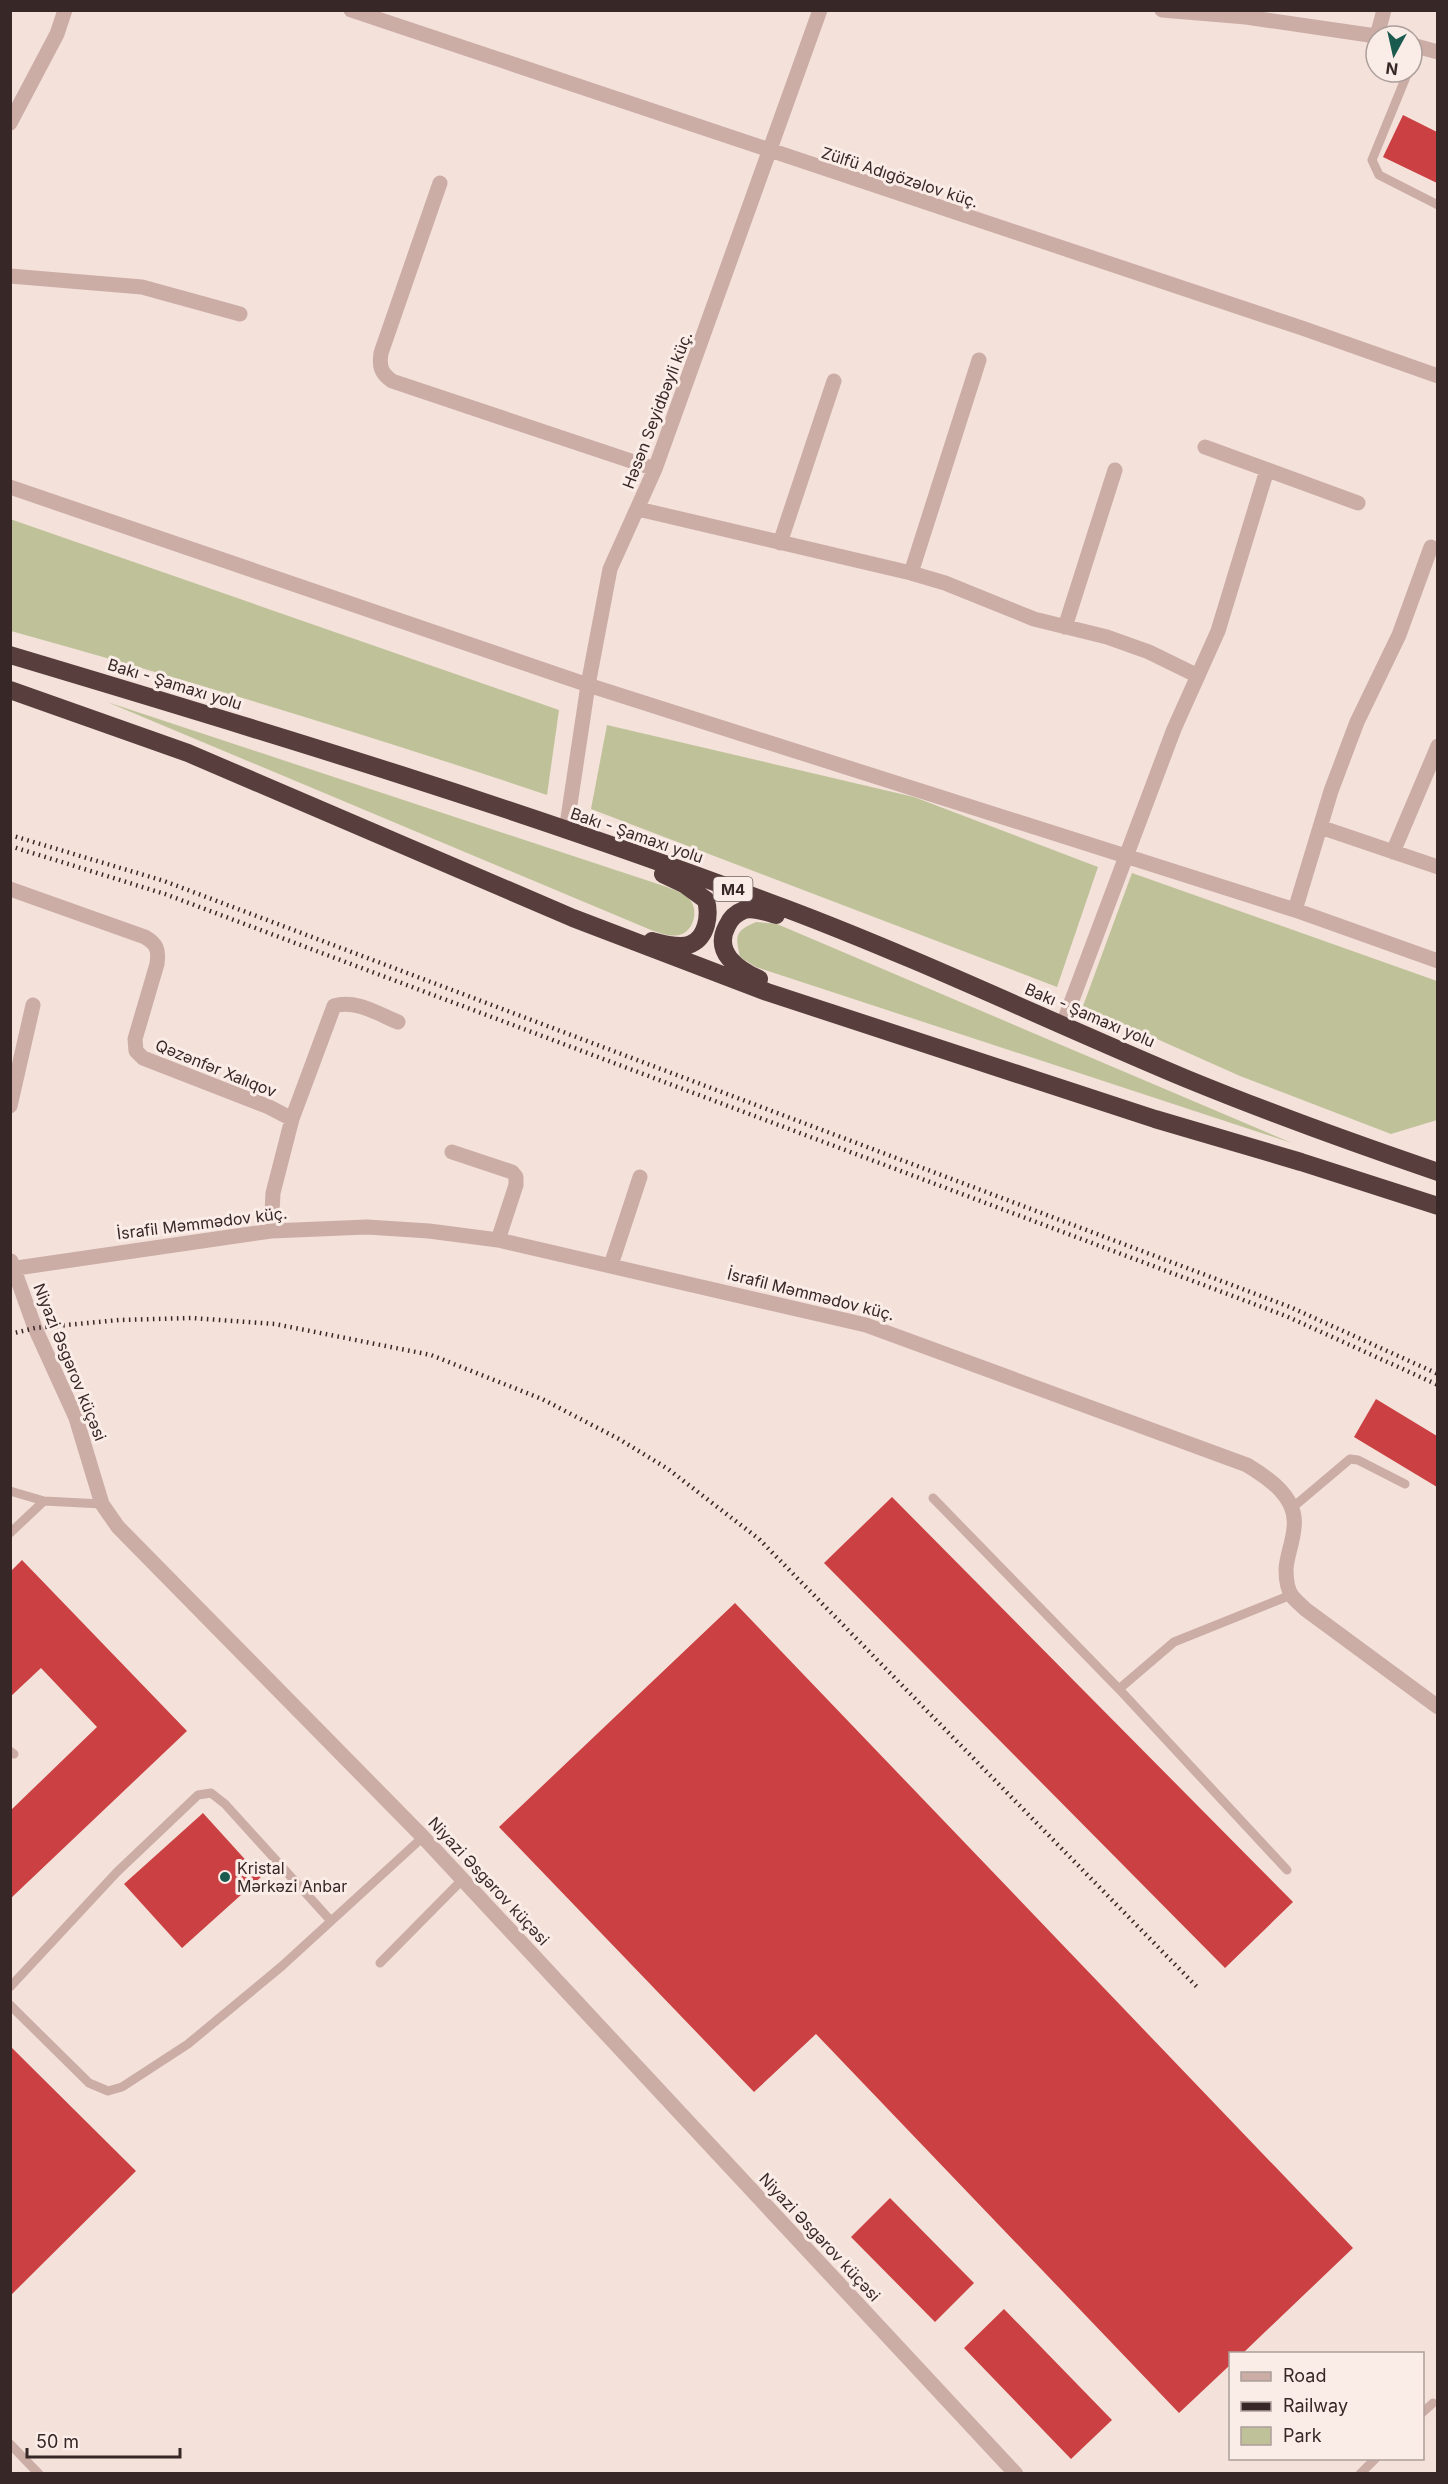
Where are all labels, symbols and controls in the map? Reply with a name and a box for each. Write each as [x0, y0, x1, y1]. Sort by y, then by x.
north arrow [1364, 24, 1424, 84]
text: N [1384, 58, 1399, 80]
street label: Zülfü Adıgözəlov küç. [819, 142, 981, 212]
street label: Həsən Seyidbəyli küç. [618, 328, 696, 492]
street label: Bakı - Şamaxı yolu [105, 654, 245, 714]
street label: Bakı - Şamaxı yolu [568, 803, 706, 867]
road number: M4 [714, 877, 752, 901]
street label: Bakı - Şamaxı yolu [1022, 979, 1158, 1051]
street label: Qəzənfər Xalıqov [153, 1035, 279, 1101]
street label: İsrafil Məmmədov küç. [116, 1203, 288, 1243]
street label: İsrafil Məmmədov küç. [725, 1264, 897, 1324]
street label: Niyazi Əsgərov küçəsi [29, 1280, 111, 1444]
street label: Niyazi Əsgərov küçəsi [424, 1813, 554, 1949]
place label: Kristal Mərkəzi Anbar [237, 1858, 347, 1896]
marker: Kristal Mərkəzi Anbar [218, 1870, 232, 1884]
street label: Niyazi Əsgərov küçəsi [755, 2169, 885, 2305]
legend [1229, 2352, 1424, 2460]
text: Road [1283, 2365, 1326, 2386]
text: Railway [1283, 2395, 1348, 2416]
scale bar [27, 2421, 180, 2459]
text: Park [1283, 2425, 1322, 2446]
text: 50 m [36, 2431, 79, 2452]

